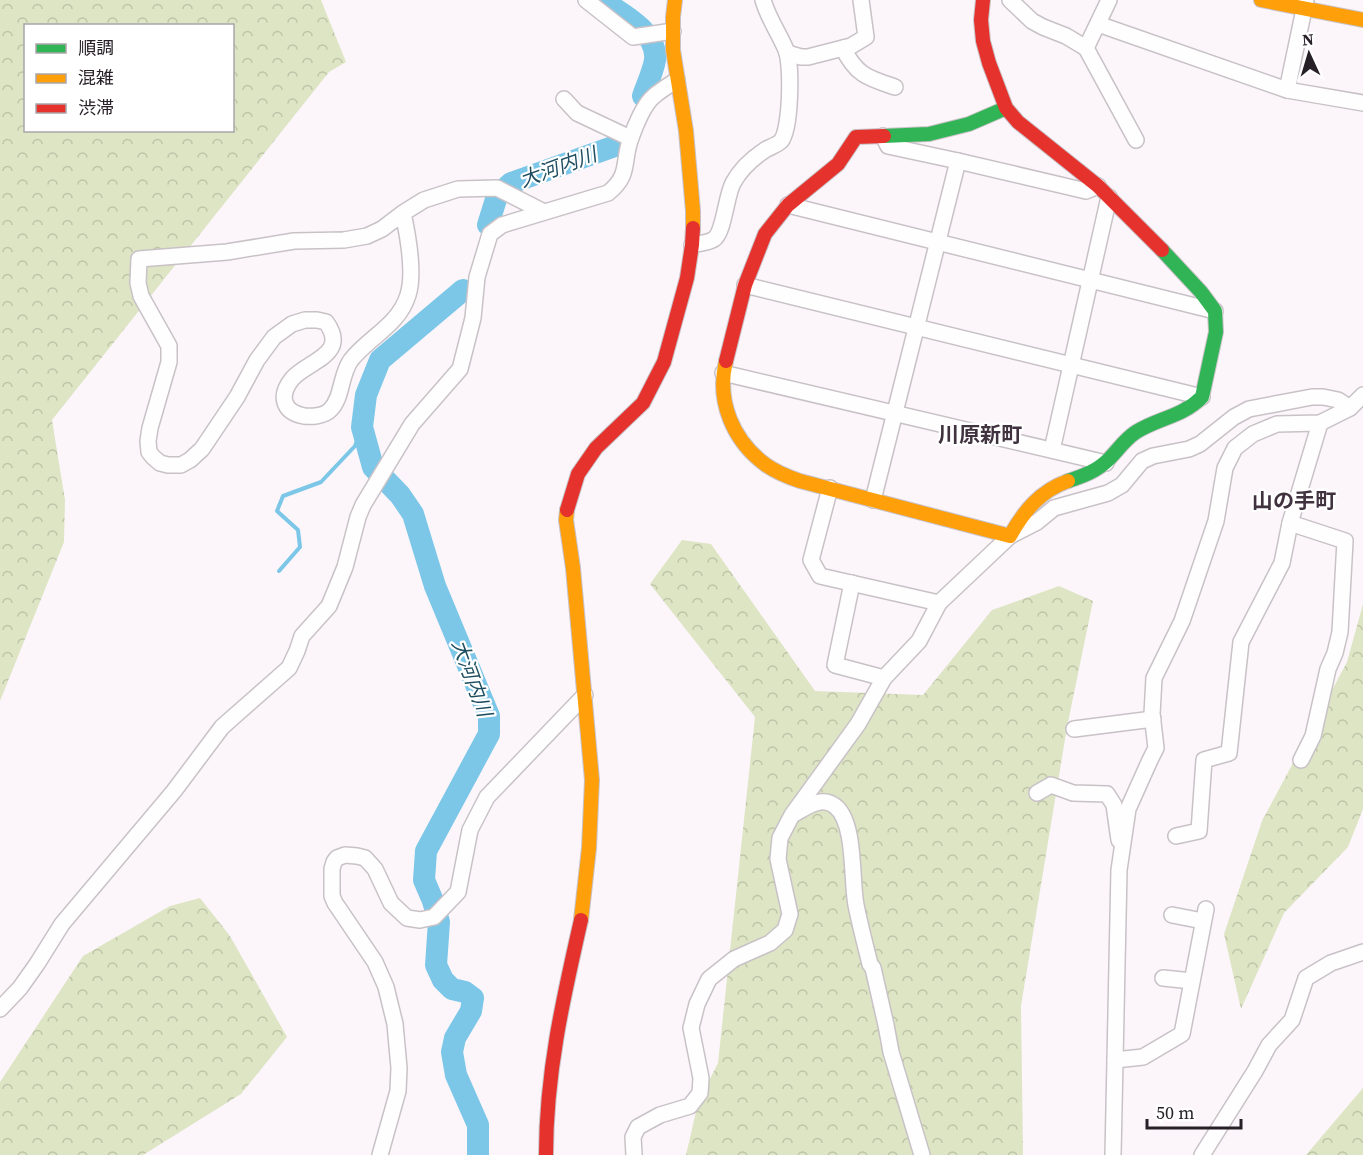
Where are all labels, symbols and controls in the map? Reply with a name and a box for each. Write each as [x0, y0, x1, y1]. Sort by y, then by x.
legend [24, 24, 234, 132]
north arrow [1279, 24, 1339, 84]
text: N [1301, 28, 1315, 50]
text: 順調 [78, 35, 114, 60]
text: 混雑 [78, 65, 114, 90]
text: 渋滞 [78, 95, 114, 120]
water label: 大河内川 [516, 139, 602, 194]
district label: 川原新町 [938, 420, 1022, 449]
district label: 山の手町 [1252, 486, 1336, 515]
water label: 大河内川 [445, 636, 500, 722]
scale bar [1147, 1092, 1242, 1130]
text: 50 m [1156, 1100, 1194, 1125]

